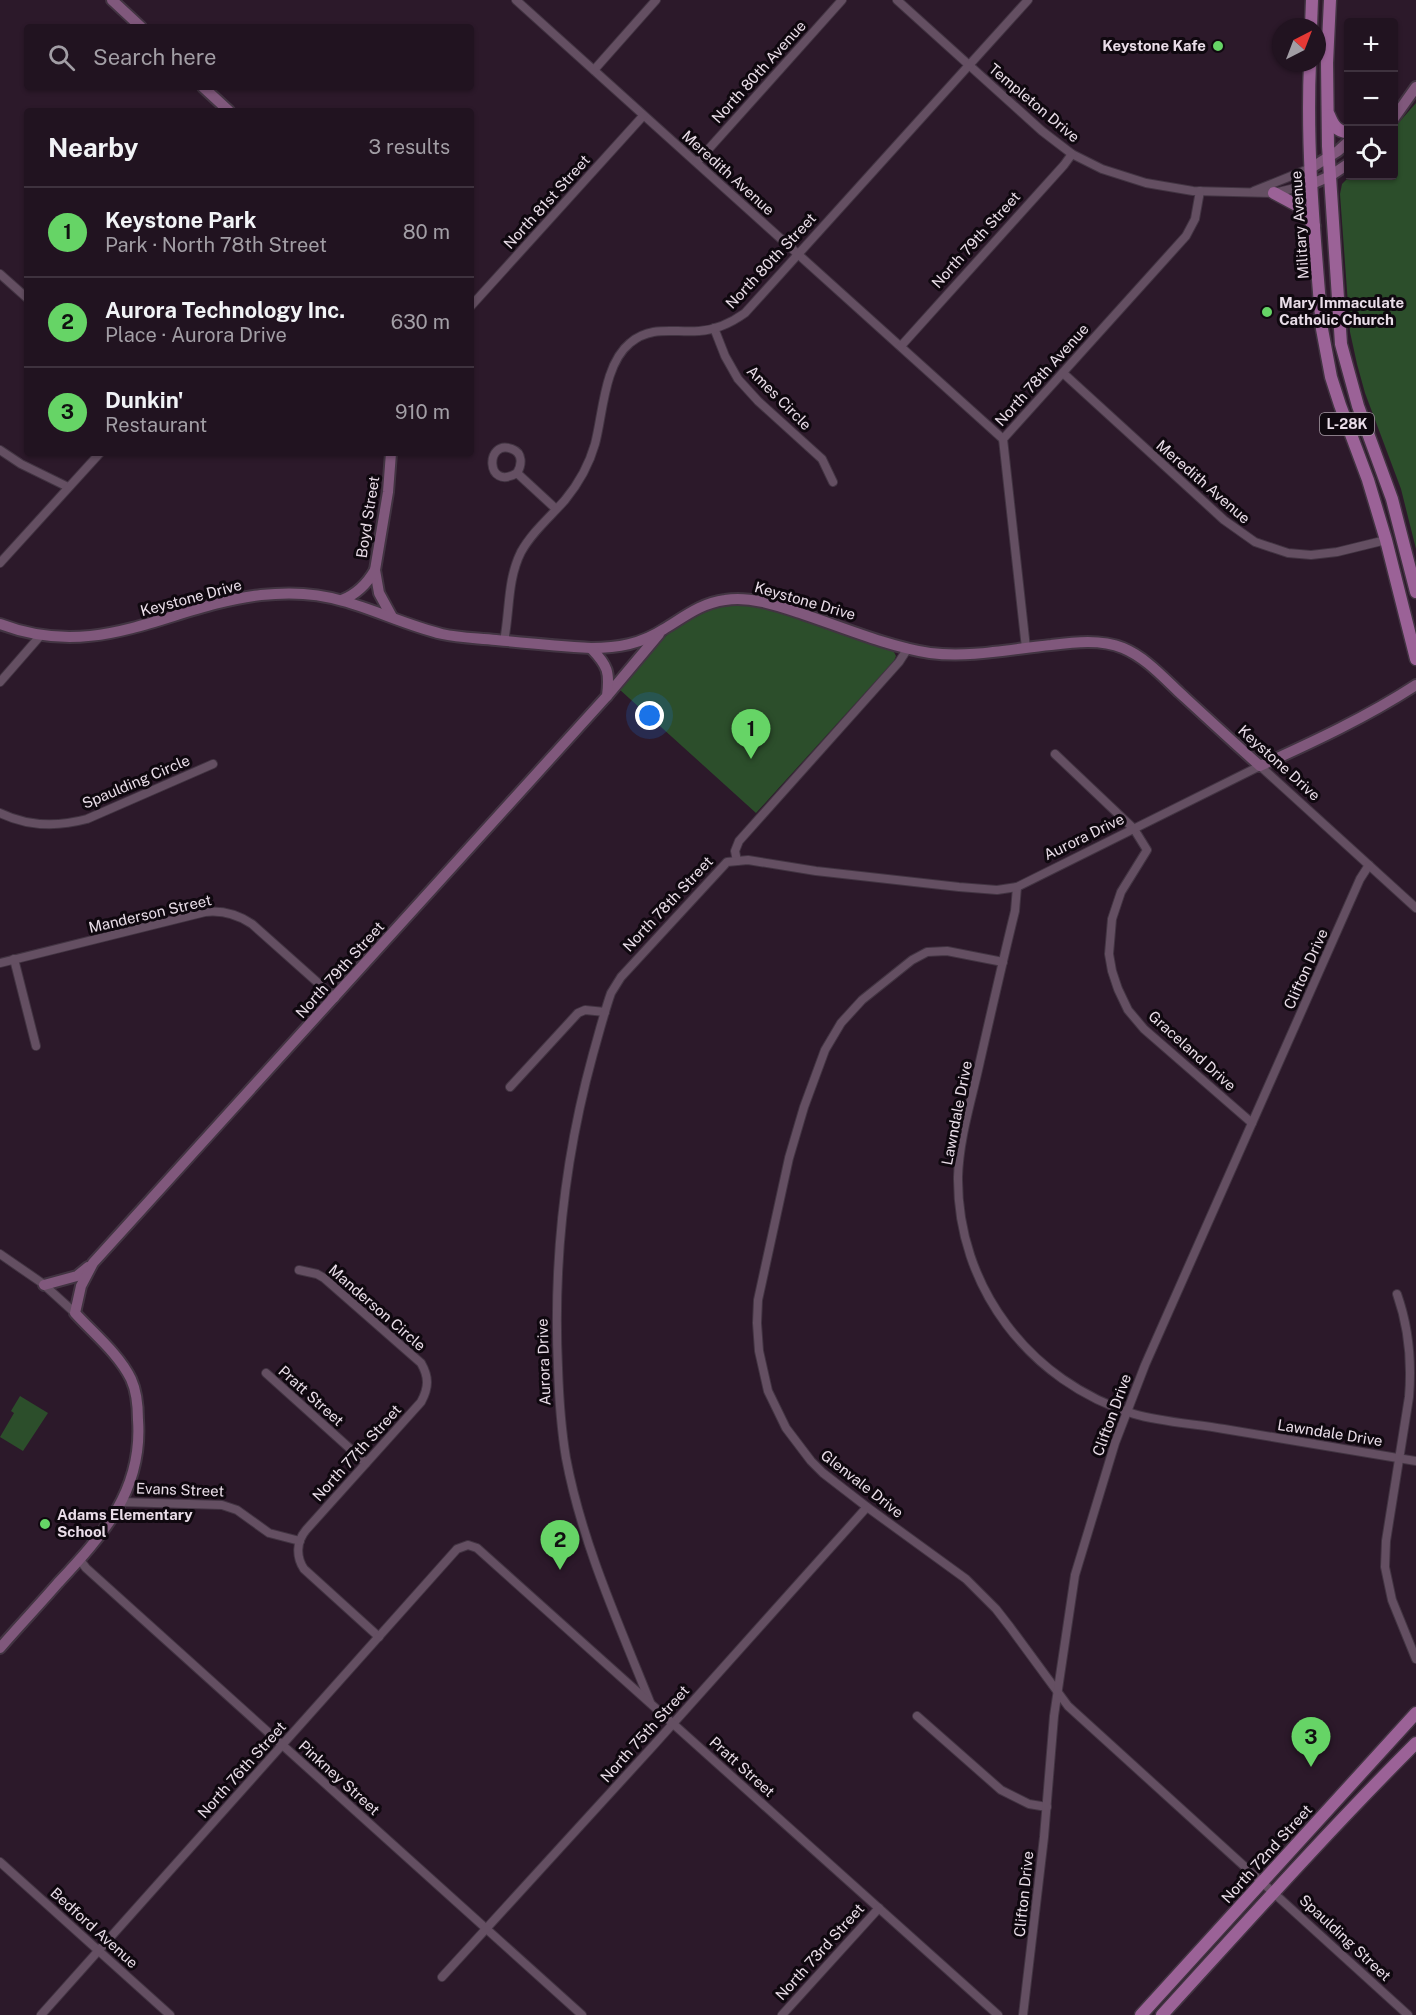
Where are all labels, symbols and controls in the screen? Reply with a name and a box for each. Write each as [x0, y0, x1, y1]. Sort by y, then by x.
street label: North 80th Avenue [708, 17, 809, 126]
north arrow [1272, 18, 1326, 72]
map controls [1344, 18, 1398, 180]
button: + [1344, 18, 1398, 72]
search box [24, 24, 474, 90]
place label: Keystone Kafe [1102, 37, 1206, 54]
marker: Keystone Kafe [1211, 39, 1225, 53]
icon: search [45, 41, 78, 74]
text: Search here [93, 44, 217, 70]
street label: Templeton Drive [986, 60, 1083, 145]
button: − [1344, 72, 1398, 126]
button: locate [1344, 126, 1398, 180]
street label: Meredith Avenue [679, 127, 778, 219]
text: Nearby [48, 132, 138, 163]
text: 3 results [369, 135, 450, 159]
street label: North 81st Street [500, 151, 593, 252]
street label: Military Avenue [1287, 170, 1312, 280]
street label: North 79th Street [928, 188, 1023, 291]
text: Keystone Park [105, 207, 256, 233]
street label: North 80th Street [722, 209, 819, 312]
text: 1 [63, 220, 72, 244]
text: 80 m [403, 220, 450, 244]
text: Park · North 78th Street [105, 233, 327, 257]
place label: Mary Immaculate Catholic Church [1279, 294, 1404, 328]
text: Aurora Technology Inc. [105, 297, 345, 323]
marker: Mary Immaculate Catholic Church [1260, 305, 1274, 319]
text: 2 [61, 310, 74, 334]
text: 630 m [391, 310, 450, 334]
street label: North 78th Avenue [991, 320, 1092, 429]
text: Place · Aurora Drive [105, 323, 287, 347]
street label: Ames Circle [744, 362, 815, 433]
text: Dunkin' [105, 387, 183, 413]
text: 3 [61, 400, 74, 424]
text: 910 m [395, 400, 450, 424]
text: Restaurant [105, 413, 207, 437]
road number: L-28K [1320, 413, 1374, 435]
street label: Meredith Avenue [1153, 436, 1254, 527]
street label: Boyd Street [353, 475, 382, 559]
street label: Keystone Drive [138, 576, 243, 619]
street label: Keystone Drive [753, 578, 858, 623]
your location [635, 701, 664, 730]
pin: 1 [732, 710, 771, 759]
street label: Keystone Drive [1235, 721, 1324, 804]
street label: Spaulding Circle [79, 751, 192, 812]
street label: Aurora Drive [1041, 810, 1127, 863]
street label: North 78th Street [619, 852, 716, 955]
street label: Manderson Street [87, 891, 213, 936]
street label: North 79th Street [292, 918, 387, 1021]
street label: Clifton Drive [1280, 926, 1331, 1012]
street label: Graceland Drive [1145, 1007, 1239, 1094]
street label: Lawndale Drive [938, 1059, 975, 1167]
street label: Manderson Circle [326, 1261, 429, 1354]
street label: Aurora Drive [533, 1318, 554, 1406]
street label: Pratt Street [275, 1362, 347, 1429]
street label: Clifton Drive [1089, 1371, 1134, 1458]
street label: North 77th Street [309, 1401, 404, 1504]
street label: Lawndale Drive [1276, 1416, 1384, 1449]
street label: Glenvale Drive [818, 1446, 907, 1521]
street label: Evans Street [136, 1479, 225, 1500]
place label: Adams Elementary School [57, 1506, 193, 1540]
marker: Adams Elementary School [38, 1517, 52, 1531]
pin: 2 [540, 1520, 580, 1570]
street label: North 75th Street [597, 1682, 693, 1785]
street label: North 76th Street [194, 1718, 289, 1821]
pin: 3 [1292, 1718, 1330, 1767]
street label: Pratt Street [706, 1733, 778, 1800]
street label: Pinkney Street [295, 1737, 383, 1818]
street label: North 72nd Street [1218, 1801, 1315, 1906]
street label: Clifton Drive [1011, 1850, 1036, 1938]
street label: Bedford Avenue [47, 1884, 142, 1971]
street label: Spaulding Street [1296, 1891, 1395, 1984]
street label: North 73rd Street [772, 1900, 867, 2003]

